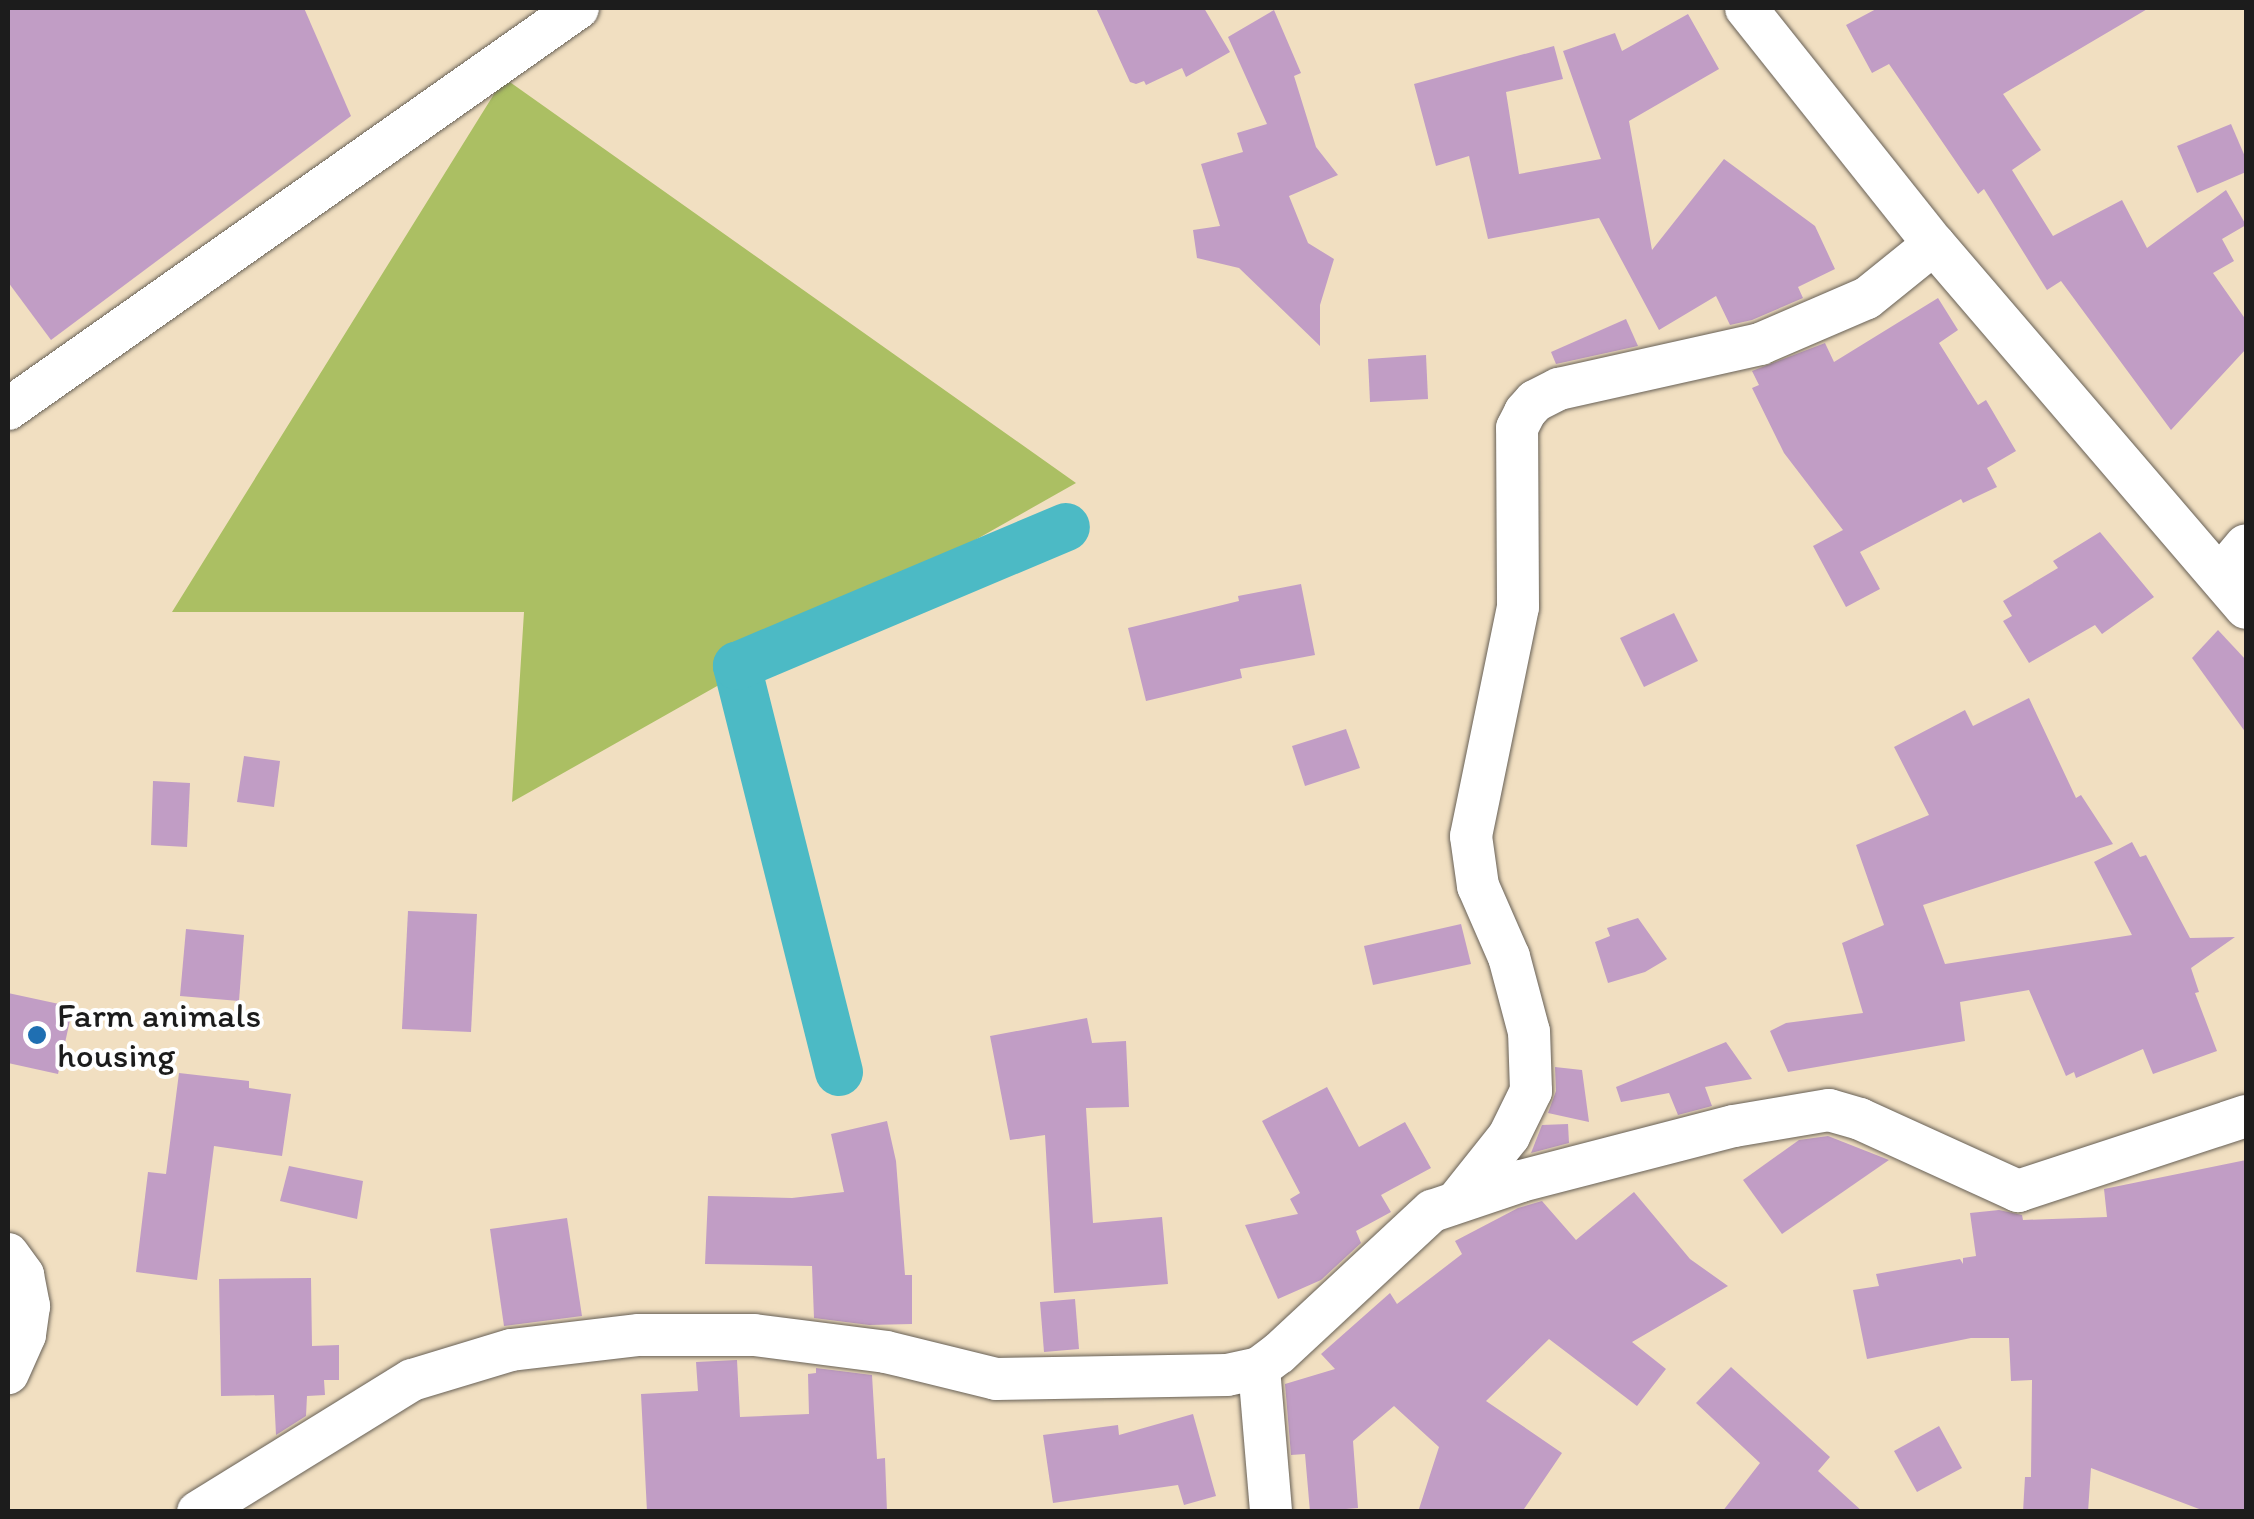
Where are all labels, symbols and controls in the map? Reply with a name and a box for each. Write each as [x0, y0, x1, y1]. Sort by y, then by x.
place label: Farm animals housing [57, 994, 261, 1076]
marker: Farm animals housing [26, 1024, 48, 1046]

